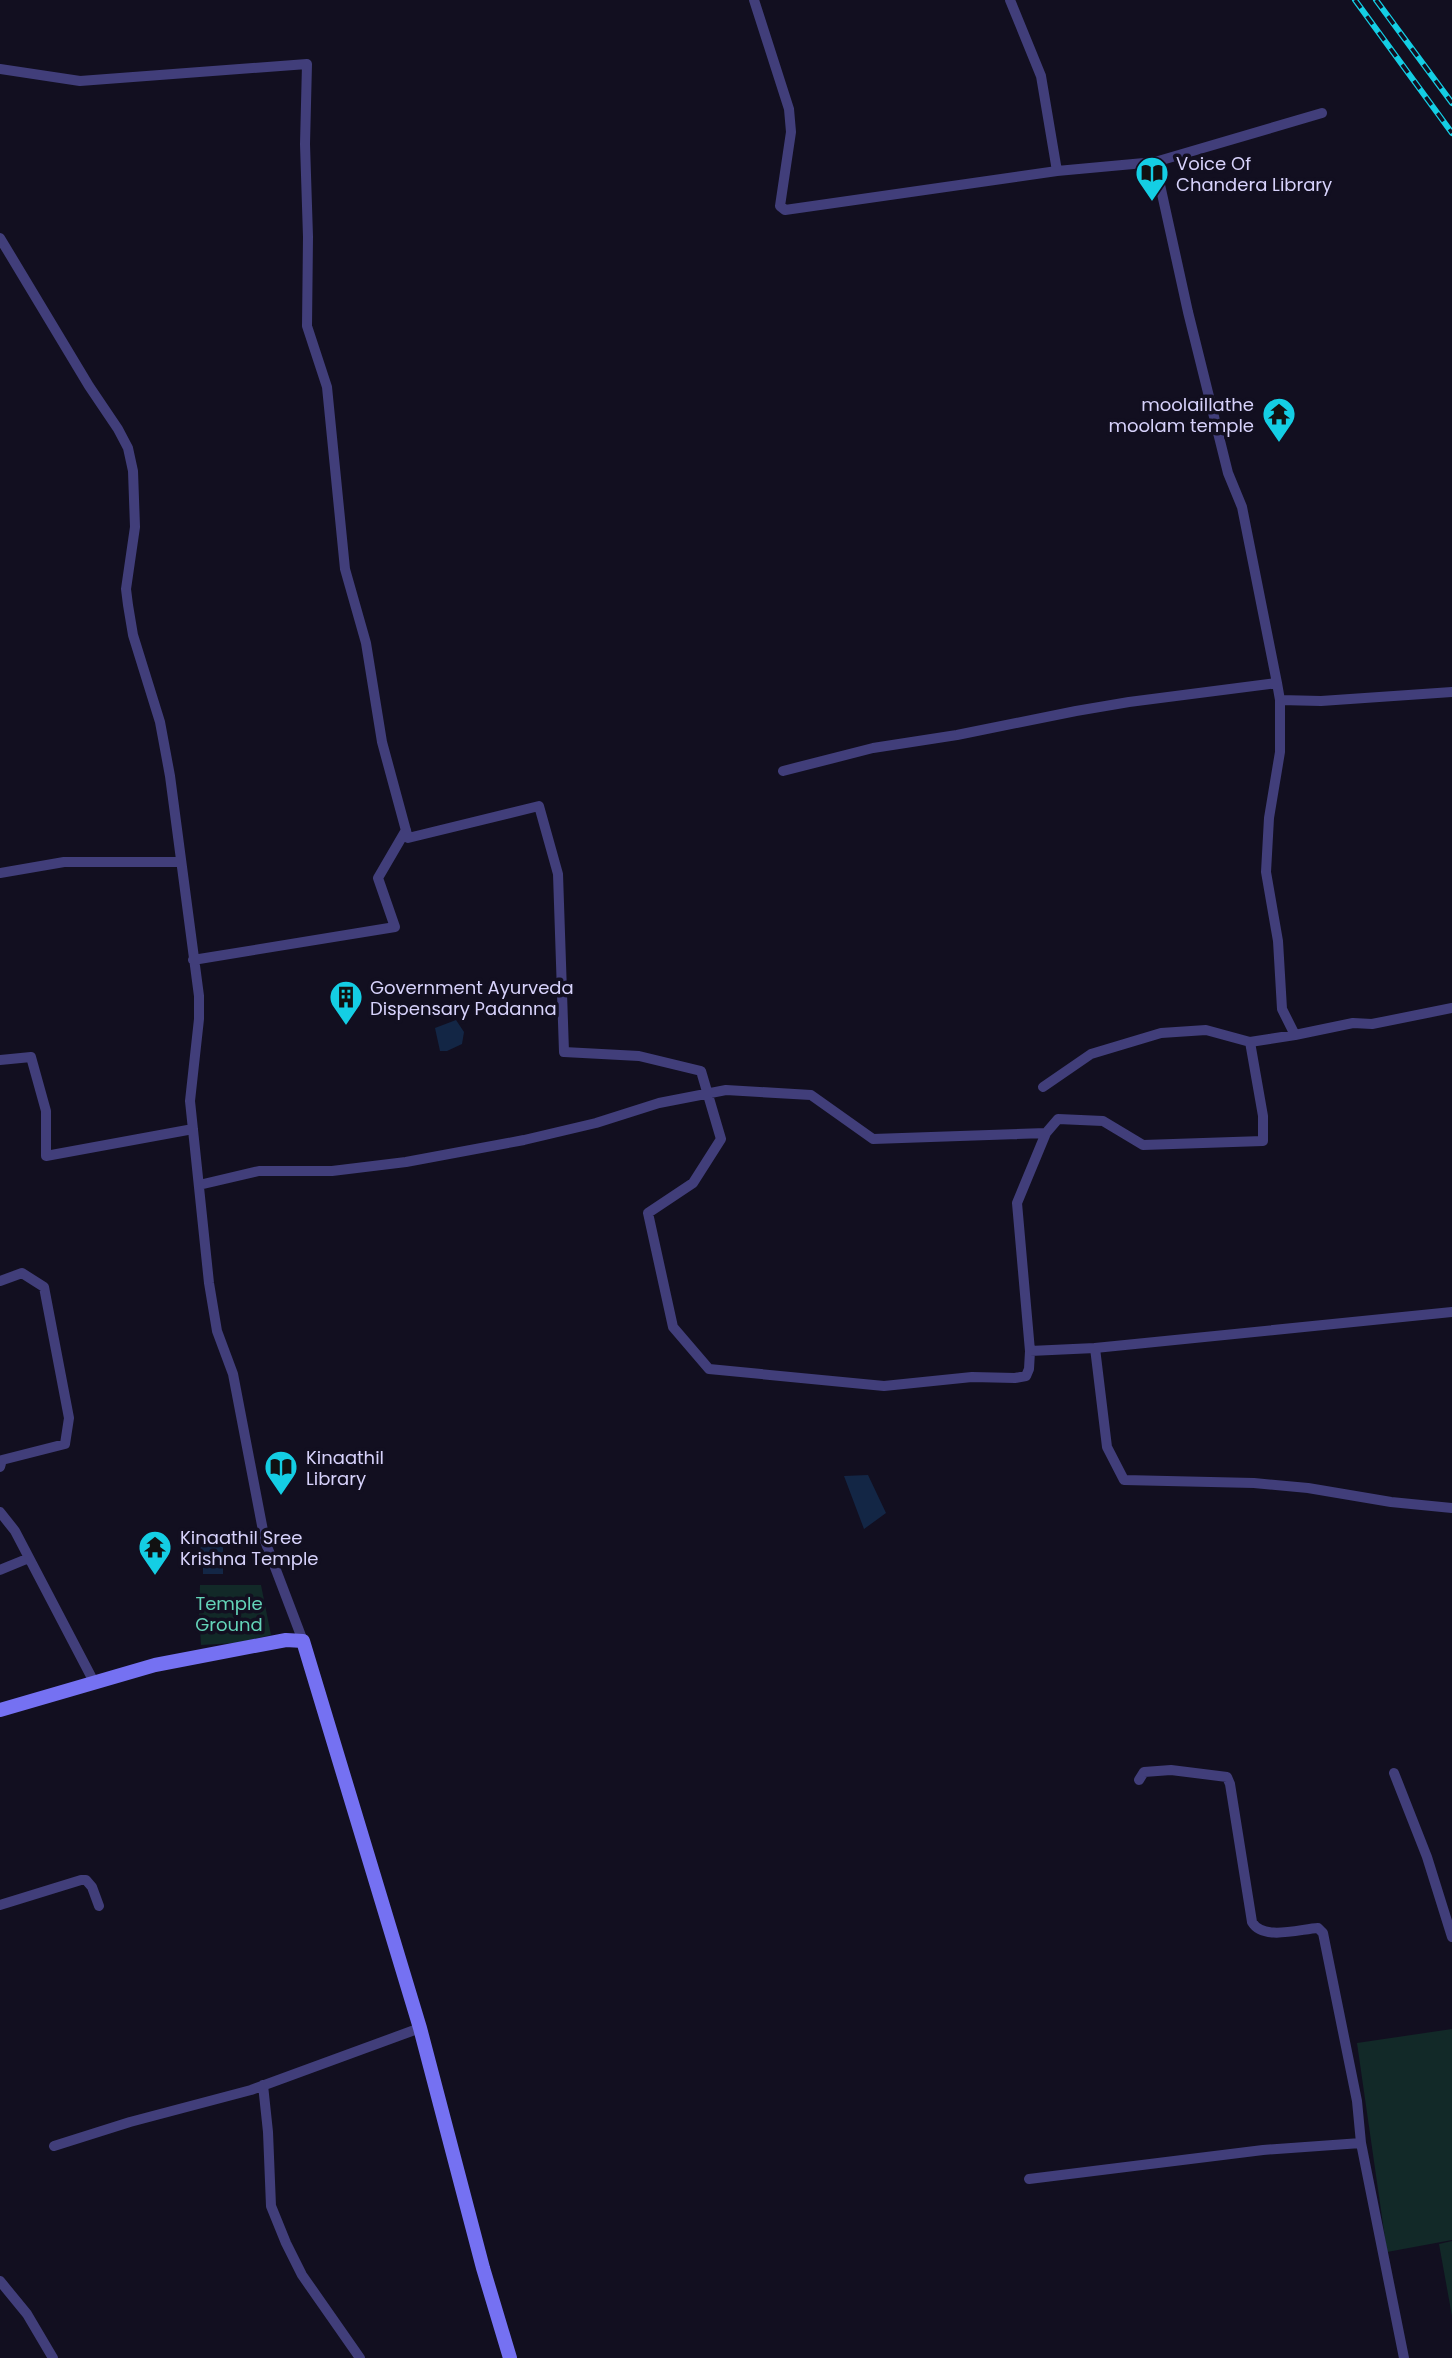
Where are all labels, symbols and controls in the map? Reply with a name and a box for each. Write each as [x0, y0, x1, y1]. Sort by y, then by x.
place label: Voice Of Chandera Library [1176, 151, 1332, 197]
library icon: Voice Of Chandera Library [1133, 154, 1171, 203]
place label: moolaillathe moolam temple [1108, 392, 1254, 438]
temple icon: moolaillathe moolam temple [1260, 395, 1298, 444]
place label: Government Ayurveda Dispensary Padanna [370, 975, 574, 1021]
building icon: Government Ayurveda Dispensary Padanna [327, 978, 365, 1027]
place label: Kinaathil Library [306, 1445, 384, 1491]
library icon: Kinaathil Library [262, 1448, 300, 1497]
place label: Kinaathil Sree Krishna Temple [180, 1525, 319, 1571]
temple icon: Kinaathil Sree Krishna Temple [136, 1528, 174, 1577]
park label: Temple Ground [195, 1591, 263, 1637]

